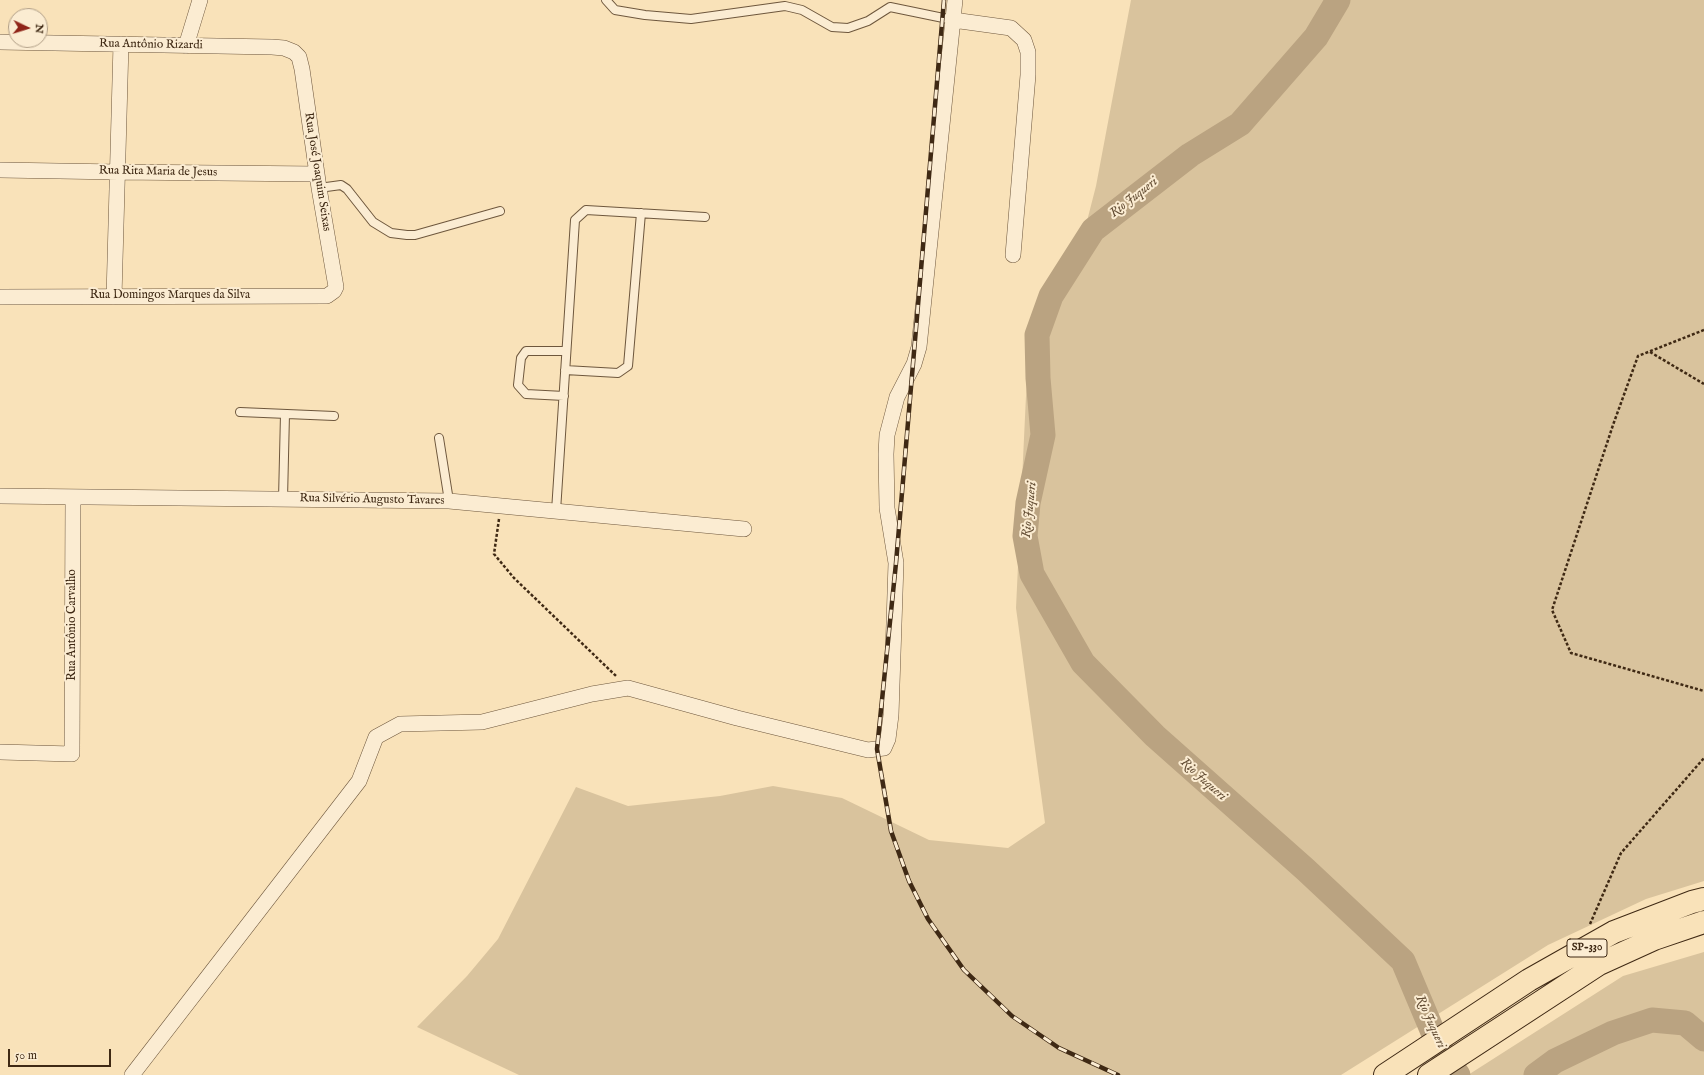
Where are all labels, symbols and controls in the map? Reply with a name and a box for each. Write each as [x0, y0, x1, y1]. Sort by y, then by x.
north arrow [8, 8, 48, 48]
text: N [32, 24, 46, 34]
street label: Rua Antônio Rizardi [99, 37, 203, 53]
street label: Rua José Joaquim Seixas [300, 112, 334, 232]
street label: Rua Rita Maria de Jesus [99, 164, 217, 180]
water label: Rio Juqueri [1107, 174, 1161, 222]
street label: Rua Domingos Marques da Silva [90, 289, 250, 303]
water label: Rio Juqueri [1019, 481, 1041, 539]
street label: Rua Silvério Augusto Tavares [299, 492, 445, 508]
street label: Rua Antônio Carvalho [66, 569, 80, 681]
water label: Rio Juqueri [1177, 755, 1229, 805]
road number: SP-330 [1567, 939, 1607, 957]
water label: Rio Juqueri [1411, 993, 1449, 1051]
scale bar [10, 1041, 113, 1067]
text: 50 m [15, 1048, 37, 1063]

